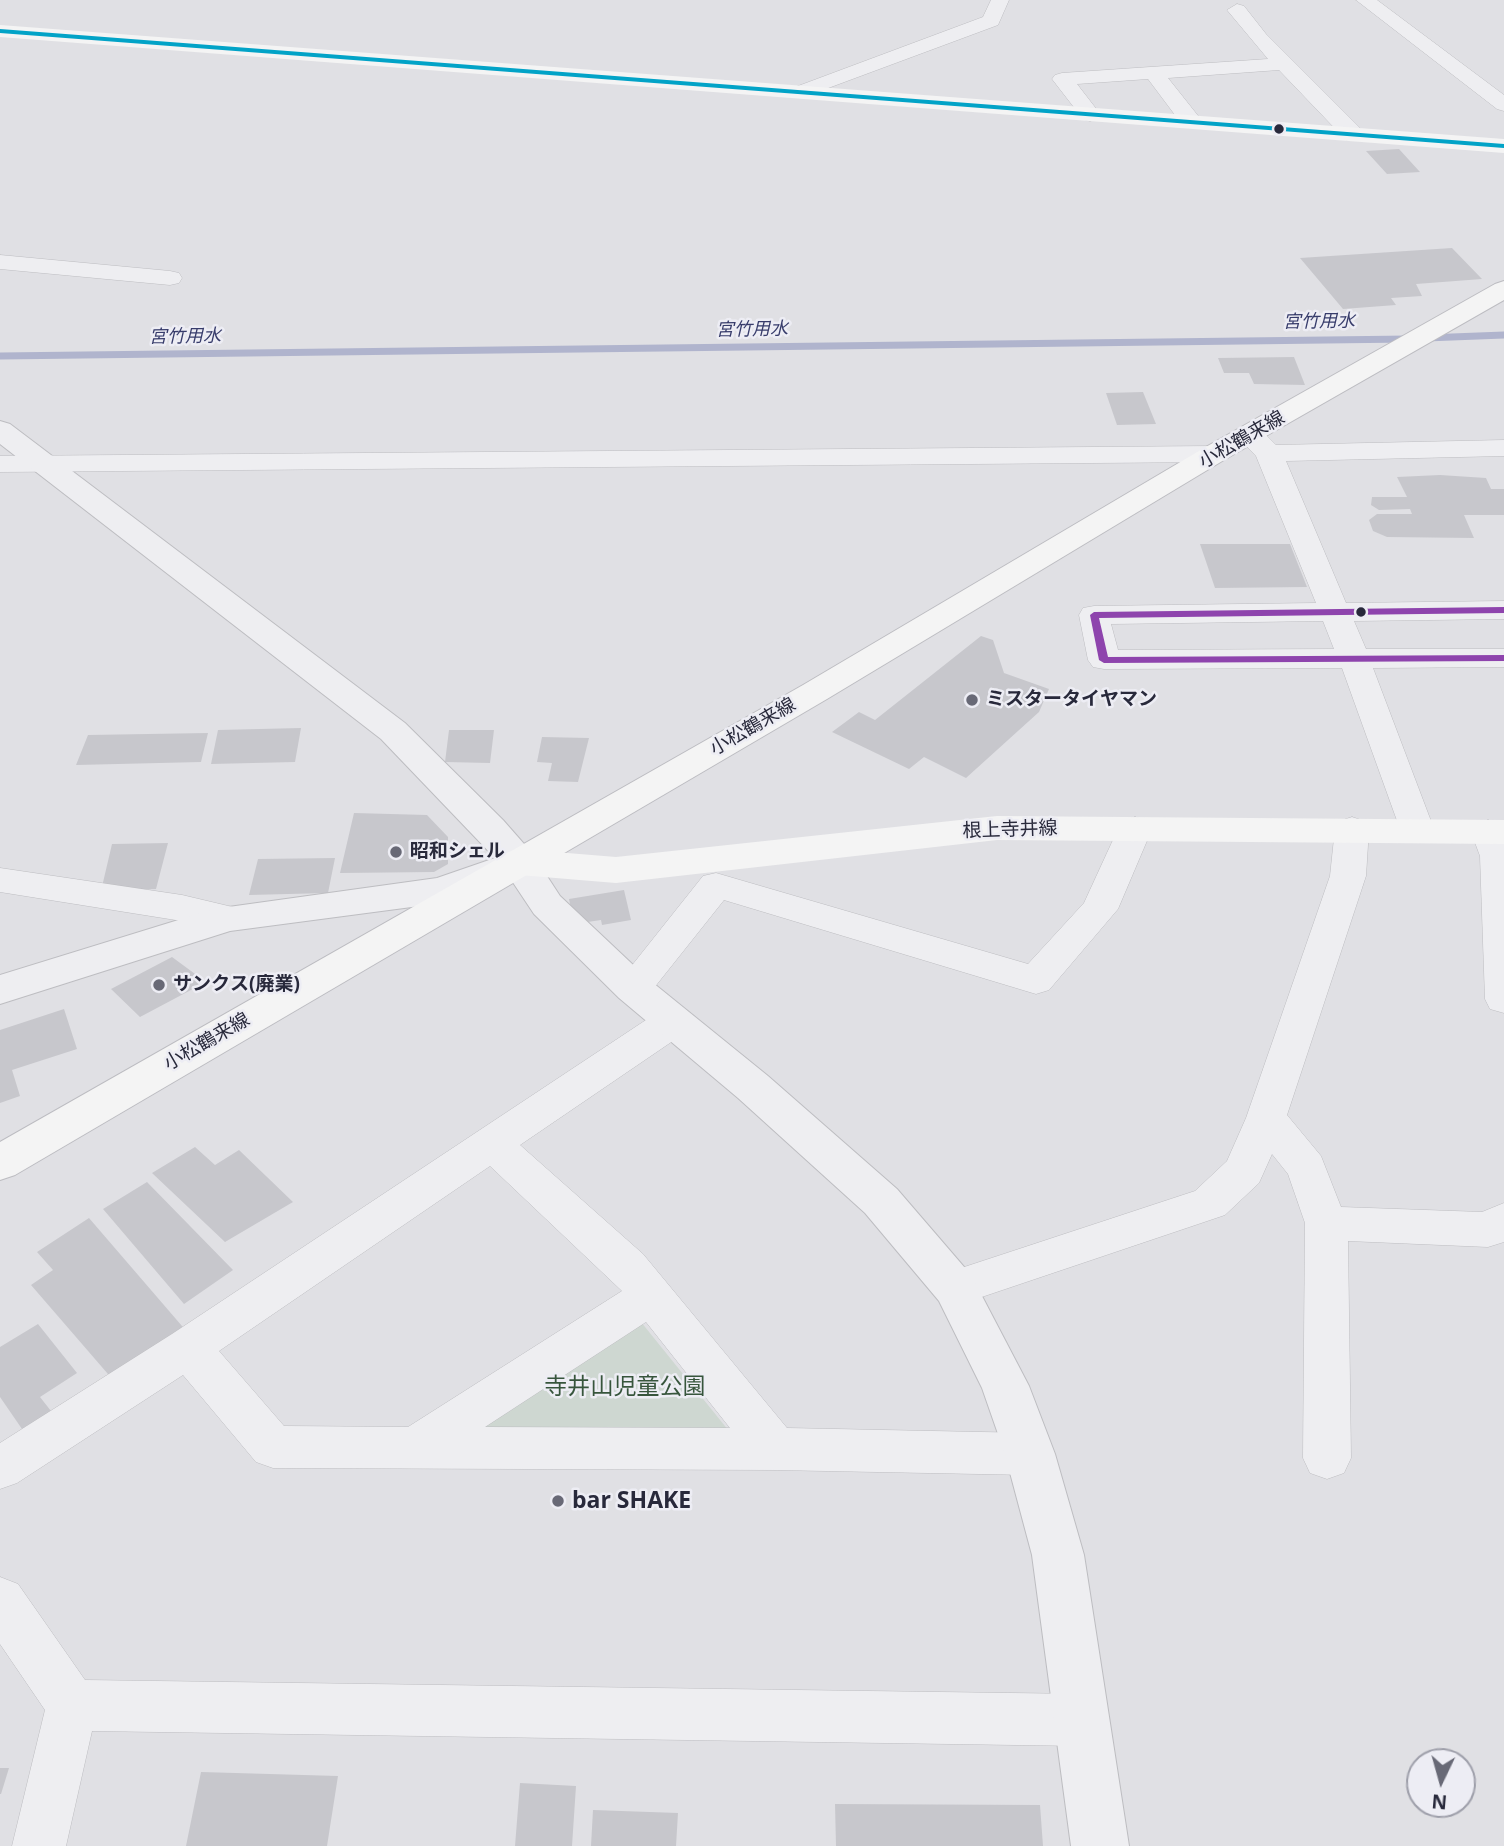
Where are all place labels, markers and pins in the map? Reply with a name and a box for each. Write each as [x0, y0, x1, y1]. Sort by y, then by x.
unlabelled marker [1272, 122, 1286, 136]
unlabelled marker [1354, 605, 1368, 619]
place label: ミスタータイヤマン [986, 689, 1157, 711]
marker: ミスタータイヤマン [964, 692, 980, 708]
place label: 昭和シェル [410, 841, 505, 863]
marker: 昭和シェル [388, 844, 404, 860]
place label: サンクス(廃業) [173, 974, 300, 996]
marker: サンクス(廃業) [151, 977, 167, 993]
place label: bar SHAKE [572, 1487, 691, 1515]
marker: bar SHAKE [550, 1493, 566, 1509]

